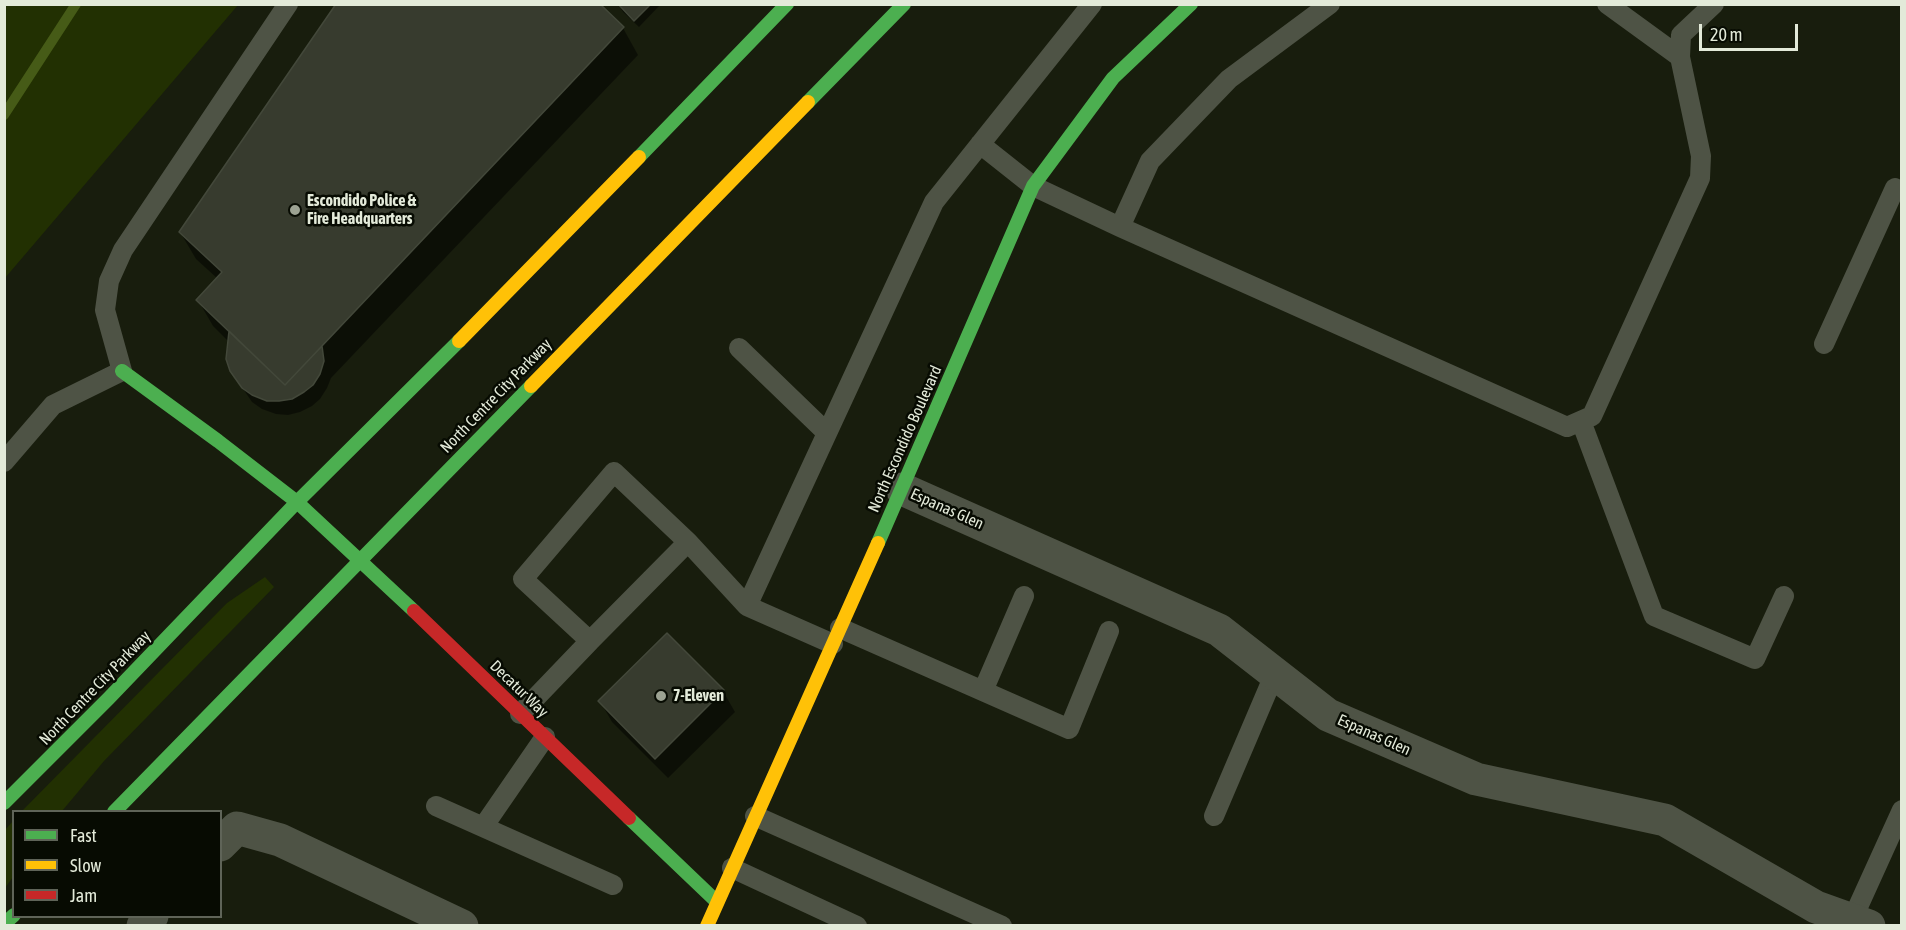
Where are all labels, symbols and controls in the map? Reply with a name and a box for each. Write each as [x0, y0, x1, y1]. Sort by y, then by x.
scale bar [1702, 12, 1801, 50]
text: 20 m [1710, 24, 1742, 45]
place label: Escondido Police & Fire Headquarters [307, 191, 416, 229]
marker: Escondido Police & Fire Headquarters [288, 203, 302, 217]
street label: North Centre City Parkway [436, 335, 556, 457]
street label: North Escondido Boulevard [864, 363, 946, 515]
street label: Espanas Glen [907, 484, 987, 534]
street label: North Centre City Parkway [35, 627, 155, 749]
street label: Decatur Way [486, 656, 552, 722]
place label: 7-Eleven [673, 686, 724, 706]
marker: 7-Eleven [654, 689, 668, 703]
street label: Espanas Glen [1334, 710, 1414, 760]
legend [12, 810, 222, 918]
text: Fast [70, 825, 97, 846]
text: Slow [70, 855, 101, 876]
text: Jam [70, 885, 97, 906]

